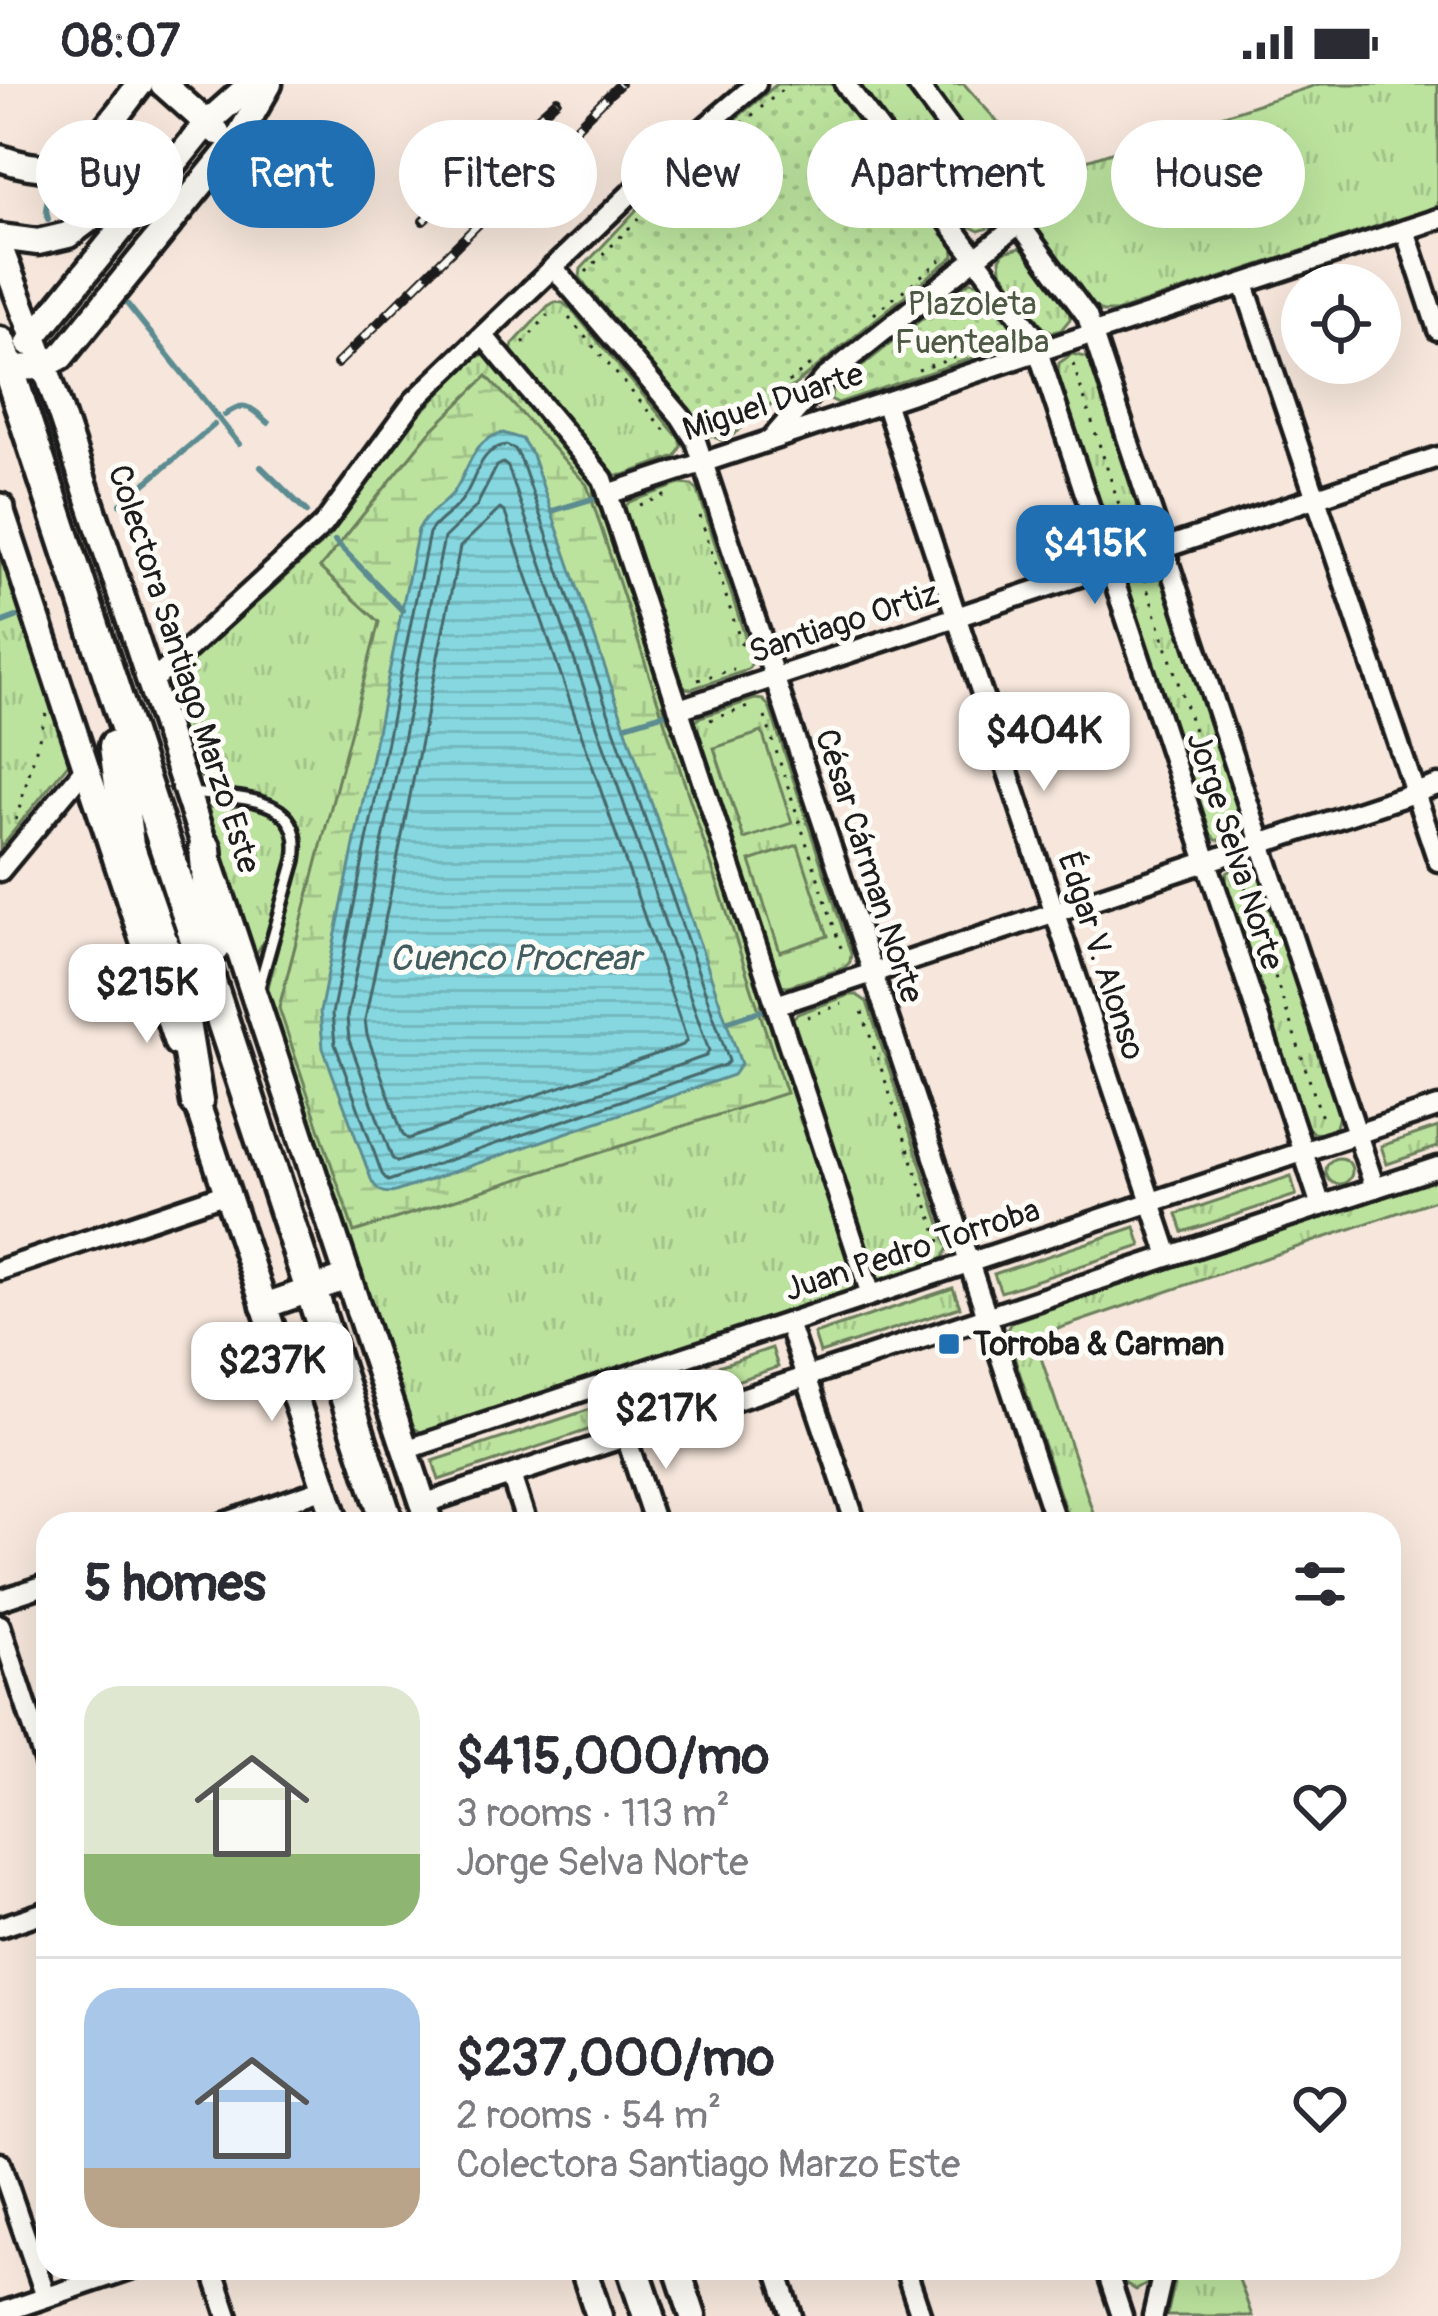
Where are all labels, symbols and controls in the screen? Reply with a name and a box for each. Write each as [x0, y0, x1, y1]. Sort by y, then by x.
text: 08:07 [60, 14, 180, 70]
chip: Buy [36, 120, 183, 228]
chip: Rent [207, 120, 375, 228]
chip: Filters [399, 120, 597, 228]
chip: New [621, 120, 783, 228]
chip: Apartment [807, 120, 1087, 228]
chip: House [1111, 120, 1305, 228]
map controls [1281, 264, 1401, 384]
button: locate [1281, 264, 1401, 384]
park label: Plazoleta Fuentealba [895, 284, 1049, 363]
street label: Miguel Duarte [678, 354, 868, 450]
street label: Colectora Santiago Marzo Este [99, 460, 269, 878]
pin: $415K [1011, 505, 1179, 607]
text: $415K [1043, 519, 1147, 568]
street label: Santiago Ortiz [744, 573, 944, 673]
pin: $404K [960, 692, 1128, 794]
text: $404K [986, 706, 1102, 755]
street label: César Cárman Norte [805, 724, 933, 1008]
street label: Jorge Selva Norte [1177, 727, 1293, 975]
street label: Édgar V. Alonso [1048, 847, 1154, 1065]
water label: Cuenco Procrear [389, 936, 645, 981]
pin: $215K [63, 944, 231, 1046]
text: $215K [96, 958, 198, 1007]
street label: Juan Pedro Torroba [779, 1189, 1045, 1311]
pin: $237K [188, 1322, 356, 1424]
place label: Torroba & Carman [972, 1324, 1225, 1365]
marker: Torroba & Carman [936, 1331, 962, 1357]
text: $237K [218, 1336, 326, 1385]
pin: $217K [582, 1370, 750, 1472]
text: $217K [615, 1384, 717, 1433]
icon: filters [1287, 1551, 1353, 1617]
text: 5 homes [84, 1552, 266, 1616]
text: $415,000/mo [456, 1725, 769, 1789]
icon: home [180, 1734, 324, 1878]
icon: heart [1287, 1773, 1353, 1839]
text: 3 rooms · 113 m² [456, 1789, 730, 1838]
text: Jorge Selva Norte [456, 1838, 748, 1887]
text: $237,000/mo [456, 2027, 775, 2091]
icon: home [180, 2036, 324, 2180]
icon: heart [1287, 2075, 1353, 2141]
text: 2 rooms · 54 m² [456, 2091, 721, 2140]
text: Colectora Santiago Marzo Este [456, 2140, 960, 2189]

